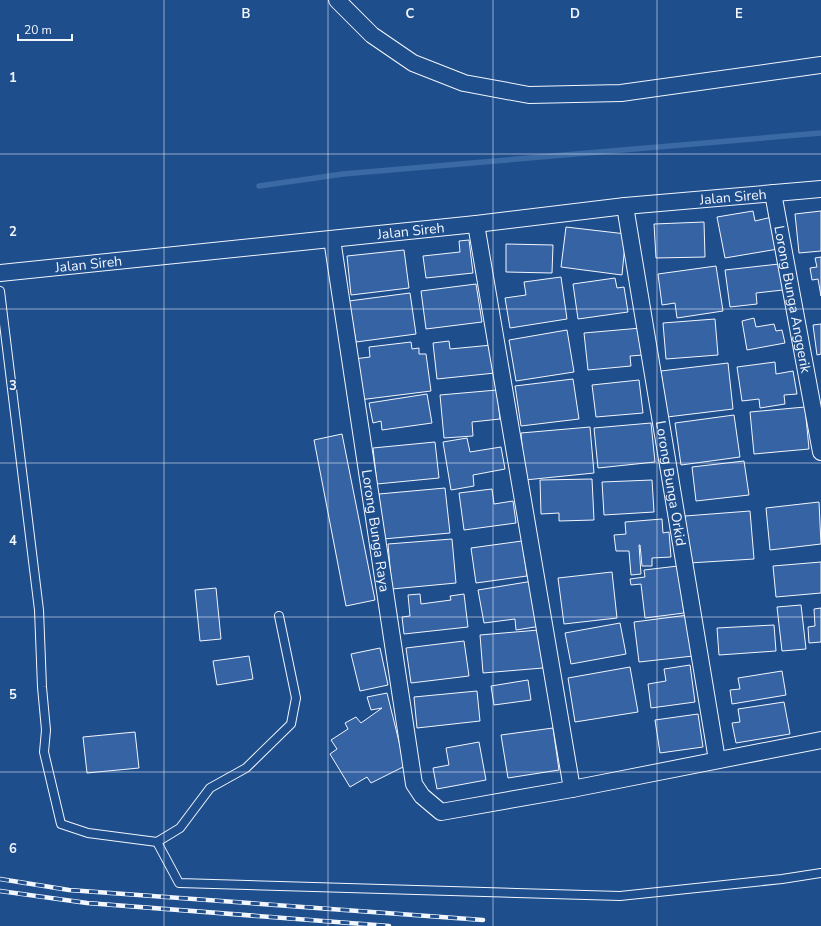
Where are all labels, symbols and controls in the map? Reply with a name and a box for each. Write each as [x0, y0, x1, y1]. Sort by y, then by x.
text: B [242, 5, 251, 23]
text: C [406, 5, 415, 23]
text: D [570, 5, 580, 23]
text: E [735, 5, 743, 23]
scale bar [18, 16, 72, 42]
text: 20 m [24, 22, 52, 38]
text: 1 [9, 69, 17, 87]
street label: Jalan Sireh [698, 184, 767, 209]
street label: Jalan Sireh [375, 218, 445, 244]
text: 2 [9, 223, 17, 241]
street label: Lorong Bunga Anggerik [770, 224, 816, 376]
street label: Jalan Sireh [53, 251, 123, 277]
text: 3 [9, 377, 17, 395]
street label: Lorong Bunga Orkid [651, 419, 691, 547]
street label: Lorong Bunga Raya [357, 468, 394, 593]
text: 4 [9, 532, 17, 550]
text: 5 [9, 686, 17, 704]
text: 6 [9, 840, 17, 858]

